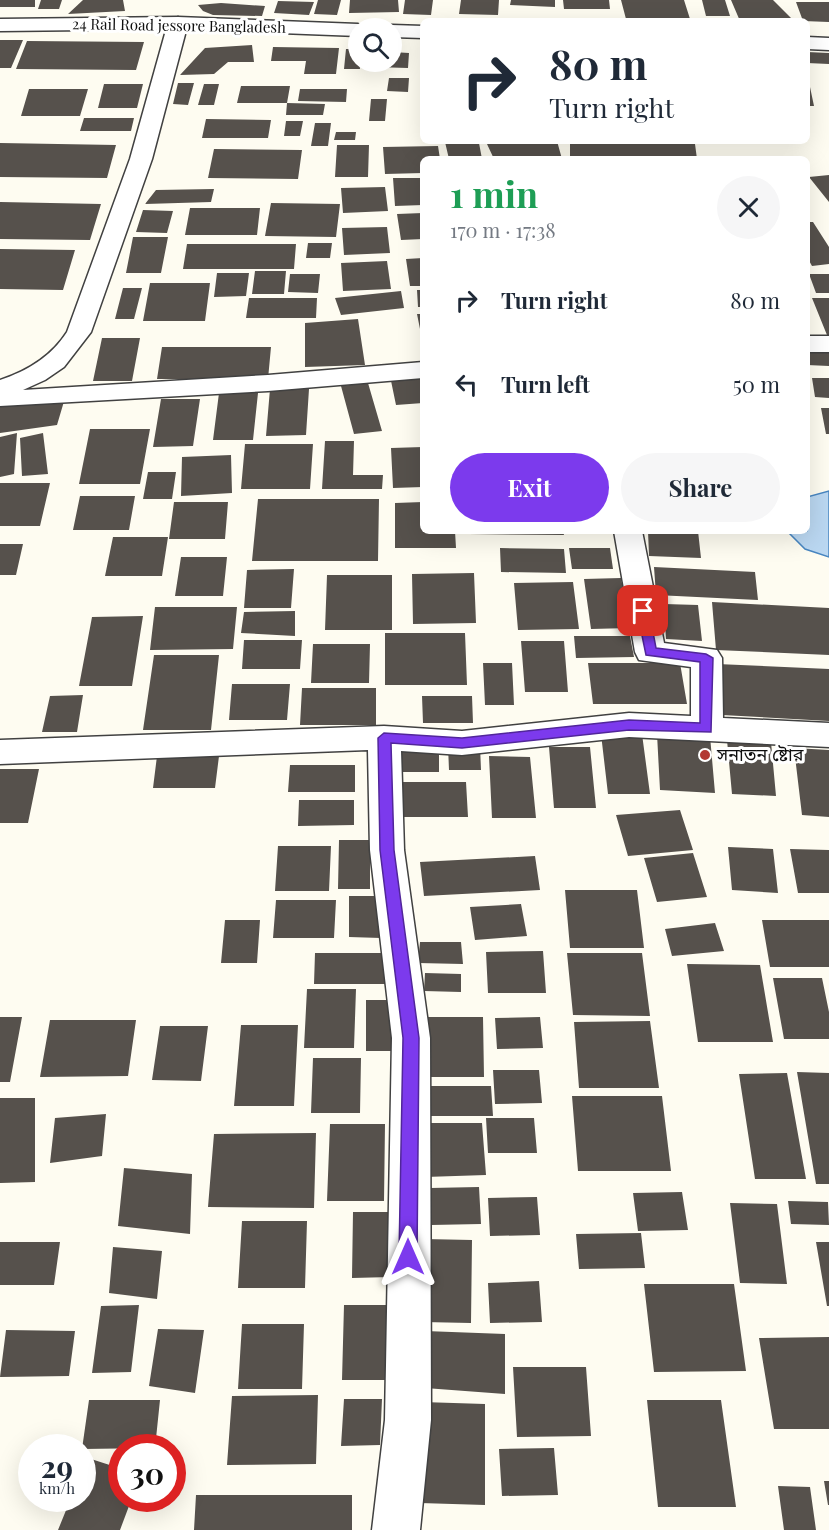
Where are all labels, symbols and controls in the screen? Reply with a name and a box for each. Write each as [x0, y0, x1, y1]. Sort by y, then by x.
street label: 24 Rail Road jessore Bangladesh [72, 13, 286, 37]
map controls [348, 18, 402, 72]
button: search [348, 18, 402, 72]
text: 80 m [549, 35, 647, 91]
icon: right [450, 42, 528, 120]
text: Turn right [549, 89, 674, 125]
text: 1 min [450, 169, 538, 217]
button: close [717, 176, 780, 239]
text: 170 m · 17:38 [450, 216, 556, 243]
icon: right [450, 284, 483, 317]
text: Turn right [501, 285, 607, 315]
text: 80 m [730, 285, 780, 315]
icon: left [450, 368, 483, 401]
text: Turn left [501, 369, 590, 399]
text: 50 m [733, 369, 780, 399]
button: Exit [450, 453, 609, 522]
button: Share [621, 453, 780, 522]
pin [617, 585, 668, 636]
icon: arrive [626, 594, 659, 627]
place label: সনাতন ষ্টোর [716, 742, 804, 766]
marker: সনাতন ষ্টোর [698, 748, 712, 762]
position arrow [376, 1225, 440, 1289]
speed limit sign: 30 [108, 1434, 186, 1512]
text: 29 [41, 1446, 73, 1486]
text: km/h [39, 1478, 75, 1498]

